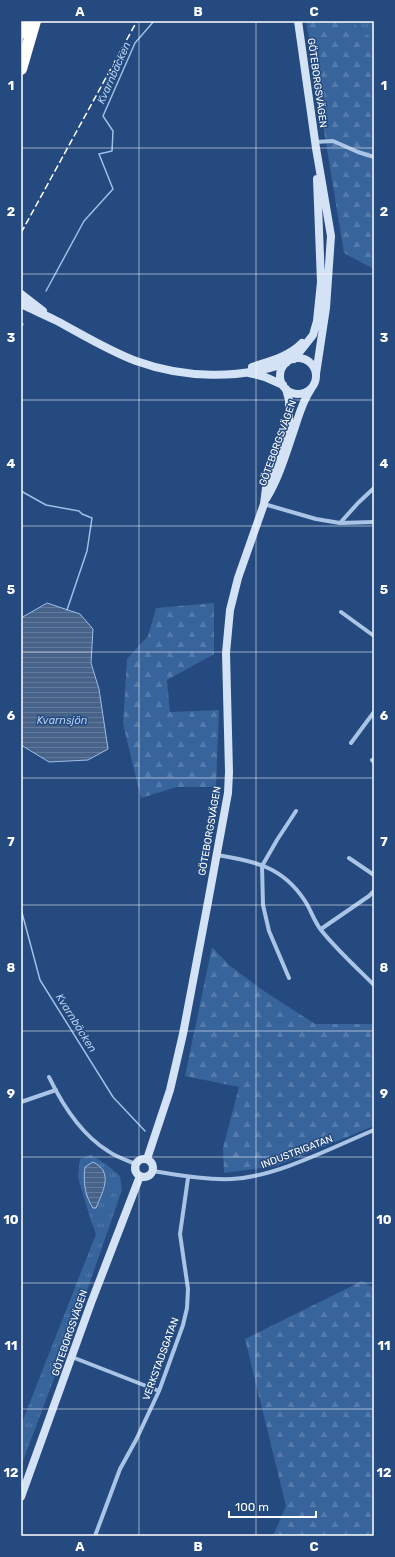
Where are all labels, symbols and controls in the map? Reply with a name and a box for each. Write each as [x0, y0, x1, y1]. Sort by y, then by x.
text: A [75, 4, 85, 19]
text: B [193, 4, 203, 19]
text: C [309, 4, 319, 19]
street label: GÖTEBORGSVÄGEN [305, 37, 329, 129]
water label: Kvarnbäcken [95, 40, 134, 106]
text: 1 [8, 78, 14, 93]
text: 1 [381, 78, 387, 93]
text: 2 [7, 204, 15, 219]
text: 2 [380, 204, 388, 219]
text: 3 [7, 330, 16, 345]
text: 3 [380, 330, 389, 345]
street label: GÖTEBORGSVÄGEN [257, 398, 299, 488]
text: 4 [7, 456, 16, 471]
text: 4 [380, 456, 389, 471]
text: 5 [7, 582, 15, 597]
text: 5 [380, 582, 388, 597]
text: 6 [7, 708, 16, 723]
text: 6 [380, 708, 389, 723]
water label: Kvarnsjön [37, 714, 88, 727]
street label: GÖTEBORGSVÄGEN [196, 785, 224, 877]
text: 7 [7, 834, 15, 849]
text: 7 [380, 834, 388, 849]
text: 8 [7, 960, 16, 975]
text: 8 [380, 960, 389, 975]
water label: Kvarnbäcken [53, 991, 99, 1055]
text: 9 [7, 1086, 15, 1101]
text: 9 [380, 1086, 388, 1101]
street label: INDUSTRIGATAN [259, 1133, 335, 1171]
text: 10 [3, 1212, 19, 1227]
text: 10 [376, 1212, 392, 1227]
street label: GÖTEBORGSVÄGEN [50, 1288, 90, 1378]
street label: VERKSTADSGATAN [140, 1316, 182, 1402]
text: 11 [5, 1338, 17, 1353]
text: 11 [378, 1338, 390, 1353]
text: 12 [4, 1465, 18, 1480]
text: 12 [377, 1465, 391, 1480]
scale bar [229, 1493, 316, 1519]
text: 100 m [235, 1500, 269, 1514]
text: A [75, 1539, 85, 1554]
text: B [193, 1539, 203, 1554]
text: C [309, 1539, 319, 1554]

